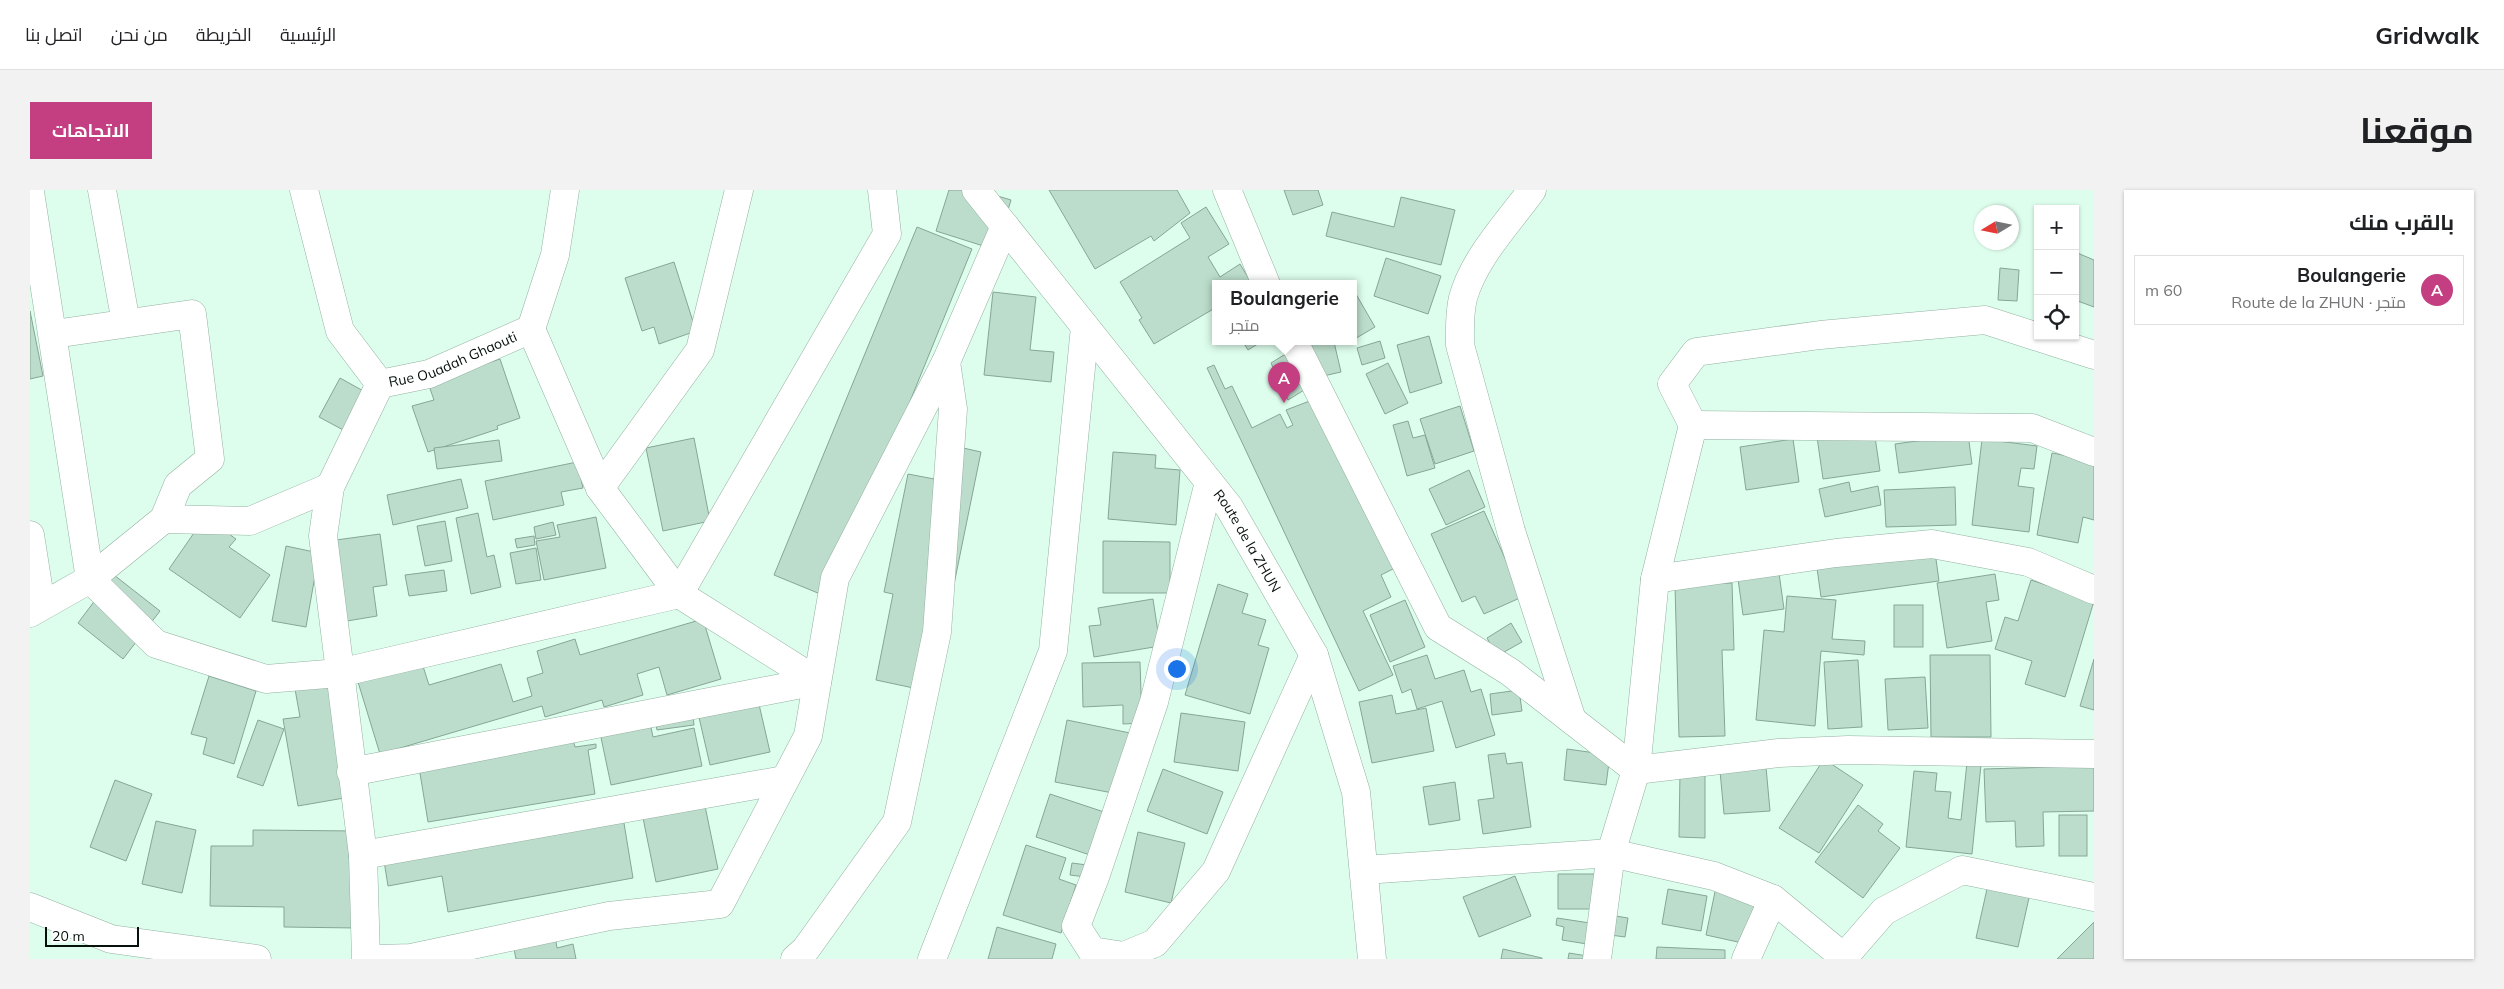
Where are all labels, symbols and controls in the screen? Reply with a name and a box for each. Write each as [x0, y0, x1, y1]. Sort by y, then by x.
text: Gridwalk [2375, 20, 2479, 50]
text: اتصل بنا [25, 23, 83, 46]
text: من نحن [111, 23, 168, 46]
text: الخريطة [196, 23, 252, 46]
text: الرئيسية [280, 23, 336, 46]
button: الاتجاهات [30, 102, 152, 159]
text: موقعنا [2360, 108, 2474, 152]
north arrow [1974, 205, 2019, 250]
map controls [2034, 205, 2079, 340]
button: + [2034, 205, 2079, 250]
text: بالقرب منك [2349, 209, 2454, 235]
button: − [2034, 250, 2079, 295]
text: Boulangerie [2297, 263, 2406, 287]
popup [1212, 280, 1357, 345]
text: 60 m [2145, 280, 2182, 300]
text: A [2431, 280, 2443, 300]
text: Boulangerie [1230, 286, 1339, 310]
text: متجر · Route de la ZHUN [2231, 292, 2406, 312]
button: locate [2034, 295, 2079, 340]
text: متجر [1230, 315, 1259, 335]
street label: Rue Ouadah Ghaouti [387, 327, 520, 391]
pin: A [1268, 362, 1300, 403]
street label: Route de la ZHUN [1210, 486, 1285, 595]
your location [1164, 656, 1190, 682]
scale bar [45, 924, 139, 947]
text: 20 m [52, 927, 85, 945]

